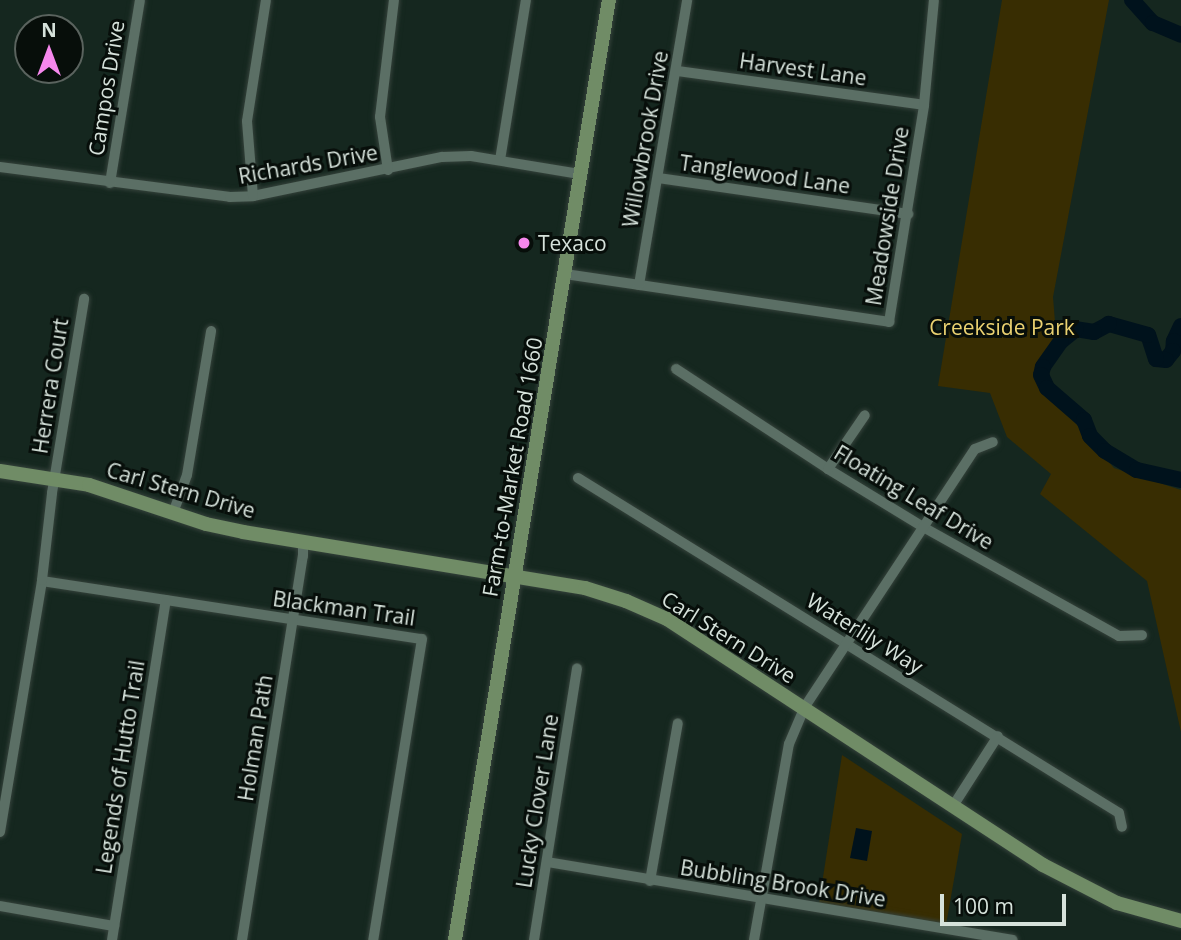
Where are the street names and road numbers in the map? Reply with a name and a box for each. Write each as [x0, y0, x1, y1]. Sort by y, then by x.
street label: Campos Drive [83, 19, 129, 157]
street label: Harvest Lane [738, 48, 868, 90]
street label: Willowbrook Drive [617, 49, 673, 229]
street label: Meadowside Drive [860, 125, 914, 307]
street label: Richards Drive [236, 139, 380, 189]
street label: Tanglewood Lane [678, 150, 852, 198]
street label: Herrera Court [27, 316, 73, 456]
street label: Farm-to-Market Road 1660 [477, 335, 547, 599]
street label: Floating Leaf Drive [830, 440, 998, 554]
street label: Carl Stern Drive [104, 457, 258, 523]
street label: Blackman Trail [271, 586, 417, 630]
street label: Carl Stern Drive [657, 586, 801, 688]
street label: Waterlily Way [802, 587, 928, 679]
street label: Legends of Hutto Trail [91, 658, 149, 876]
street label: Holman Path [233, 673, 277, 803]
street label: Lucky Clover Lane [511, 712, 563, 890]
street label: Bubbling Brook Drive [678, 854, 888, 912]

